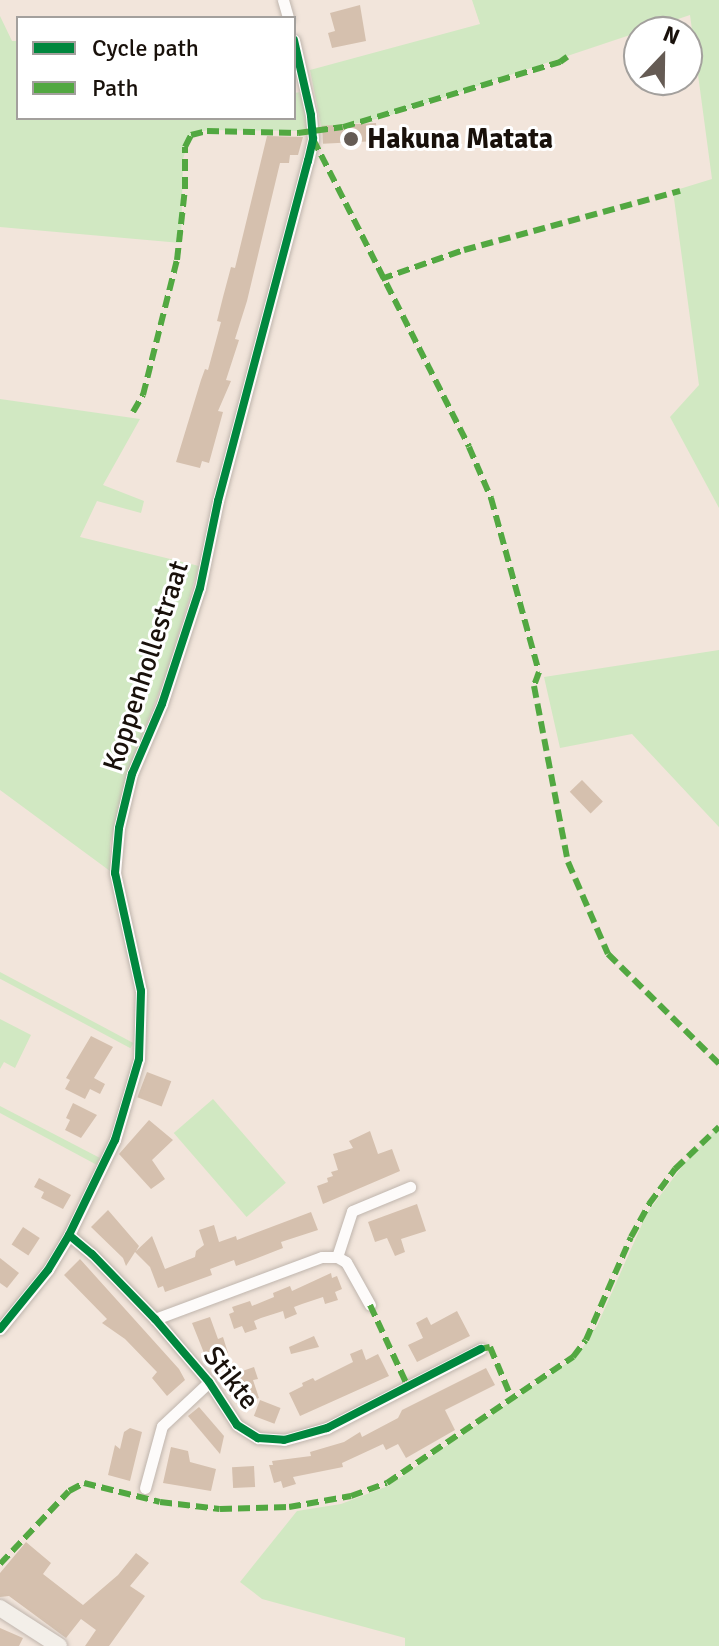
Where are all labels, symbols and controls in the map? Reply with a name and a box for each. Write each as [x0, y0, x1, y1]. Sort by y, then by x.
legend [16, 16, 296, 120]
north arrow [623, 16, 703, 96]
text: N [659, 20, 684, 51]
text: Cycle path [92, 33, 199, 63]
text: Path [92, 73, 138, 103]
place label: Hakuna Matata [367, 122, 553, 156]
marker: Hakuna Matata [342, 130, 360, 148]
street label: Koppenhollestraat [96, 556, 196, 776]
street label: Stikte [196, 1340, 266, 1416]

